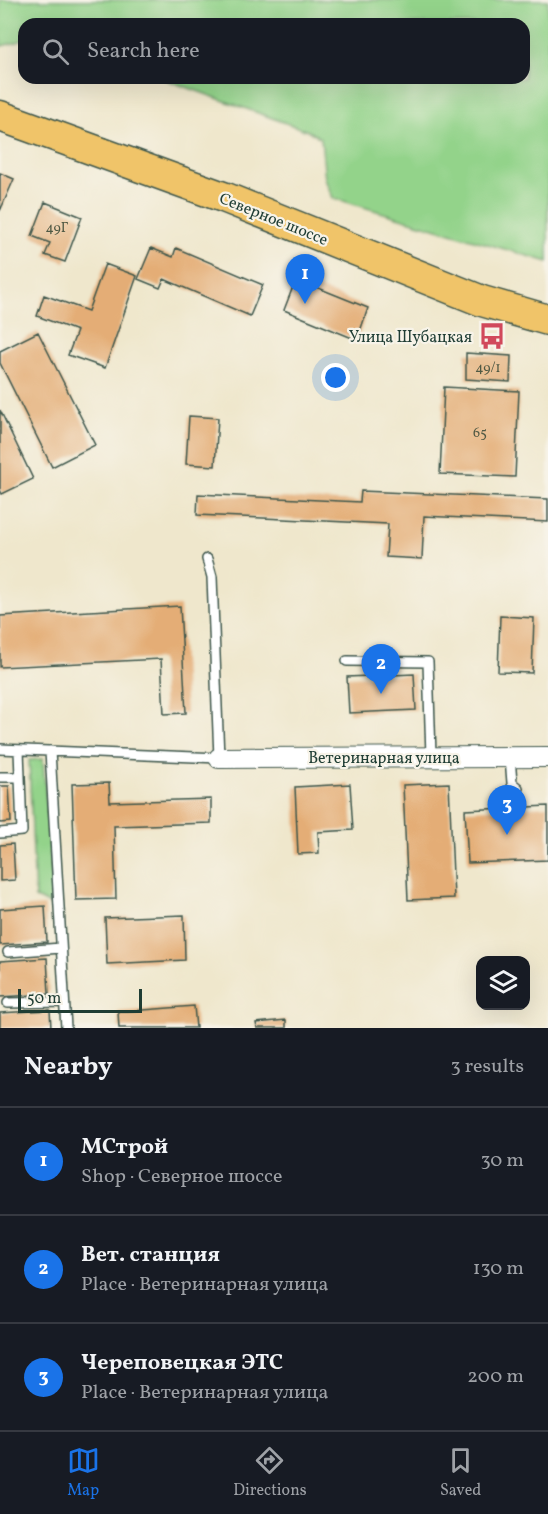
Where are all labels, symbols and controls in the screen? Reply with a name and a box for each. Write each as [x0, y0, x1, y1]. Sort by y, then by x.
search box [18, 18, 530, 84]
icon: search [39, 35, 72, 68]
text: Search here [87, 36, 200, 67]
street label: Северное шоссе [216, 188, 331, 252]
house number: 49Г [45, 219, 69, 238]
pin: 1 [286, 254, 324, 304]
bus stop icon: Улица Шубацкая [477, 321, 507, 351]
place label: Улица Шубацкая [349, 327, 472, 349]
house number: 49/1 [475, 359, 501, 378]
your location [321, 363, 350, 392]
house number: 65 [473, 424, 487, 443]
pin: 2 [362, 644, 400, 694]
street label: Ветеринарная улица [308, 748, 460, 770]
pin: 3 [488, 786, 526, 835]
map controls [476, 956, 530, 1010]
button: layers [476, 956, 530, 1010]
scale bar [18, 986, 142, 1014]
text: 50 m [27, 988, 61, 1010]
text: Nearby [24, 1049, 113, 1085]
text: 3 results [450, 1053, 524, 1081]
text: МСтрой [81, 1132, 168, 1163]
text: 1 [39, 1147, 48, 1175]
text: 30 m [480, 1147, 524, 1175]
text: Shop · Северное шоссе [81, 1163, 283, 1191]
text: Вет. станция [81, 1240, 220, 1271]
text: 2 [38, 1255, 49, 1283]
text: 130 m [473, 1255, 524, 1283]
text: Place · Ветеринарная улица [81, 1271, 329, 1299]
text: Череповецкая ЭТС [81, 1348, 283, 1379]
text: 3 [38, 1363, 49, 1391]
text: 200 m [467, 1363, 524, 1391]
text: Place · Ветеринарная улица [81, 1379, 329, 1407]
tab: Map [67, 1444, 100, 1502]
tab: Directions [233, 1444, 307, 1502]
tab: Saved [440, 1444, 481, 1502]

